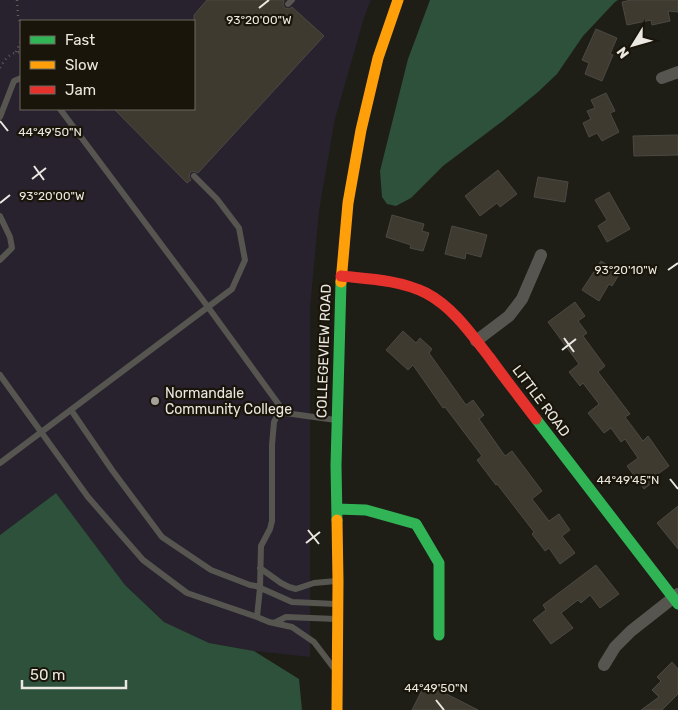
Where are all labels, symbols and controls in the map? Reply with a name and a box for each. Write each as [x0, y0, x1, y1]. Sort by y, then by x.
text: 93°20'00"W [226, 13, 292, 27]
legend [20, 20, 195, 110]
north arrow [608, 20, 658, 70]
text: Fast [65, 31, 95, 49]
text: N [613, 43, 633, 62]
text: Slow [65, 56, 98, 74]
text: Jam [65, 81, 96, 99]
text: 44°49'50"N [18, 125, 82, 139]
text: 93°20'00"W [19, 189, 85, 203]
text: 93°20'10"W [595, 263, 658, 277]
street label: COLLEGEVIEW ROAD [313, 284, 335, 418]
street label: LITTLE ROAD [509, 362, 573, 440]
place label: Normandale Community College [165, 385, 292, 418]
marker: Normandale Community College [149, 395, 161, 407]
text: 44°49'45"N [597, 473, 659, 487]
scale bar [22, 658, 126, 690]
text: 50 m [30, 666, 65, 684]
text: 44°49'50"N [404, 681, 468, 695]

